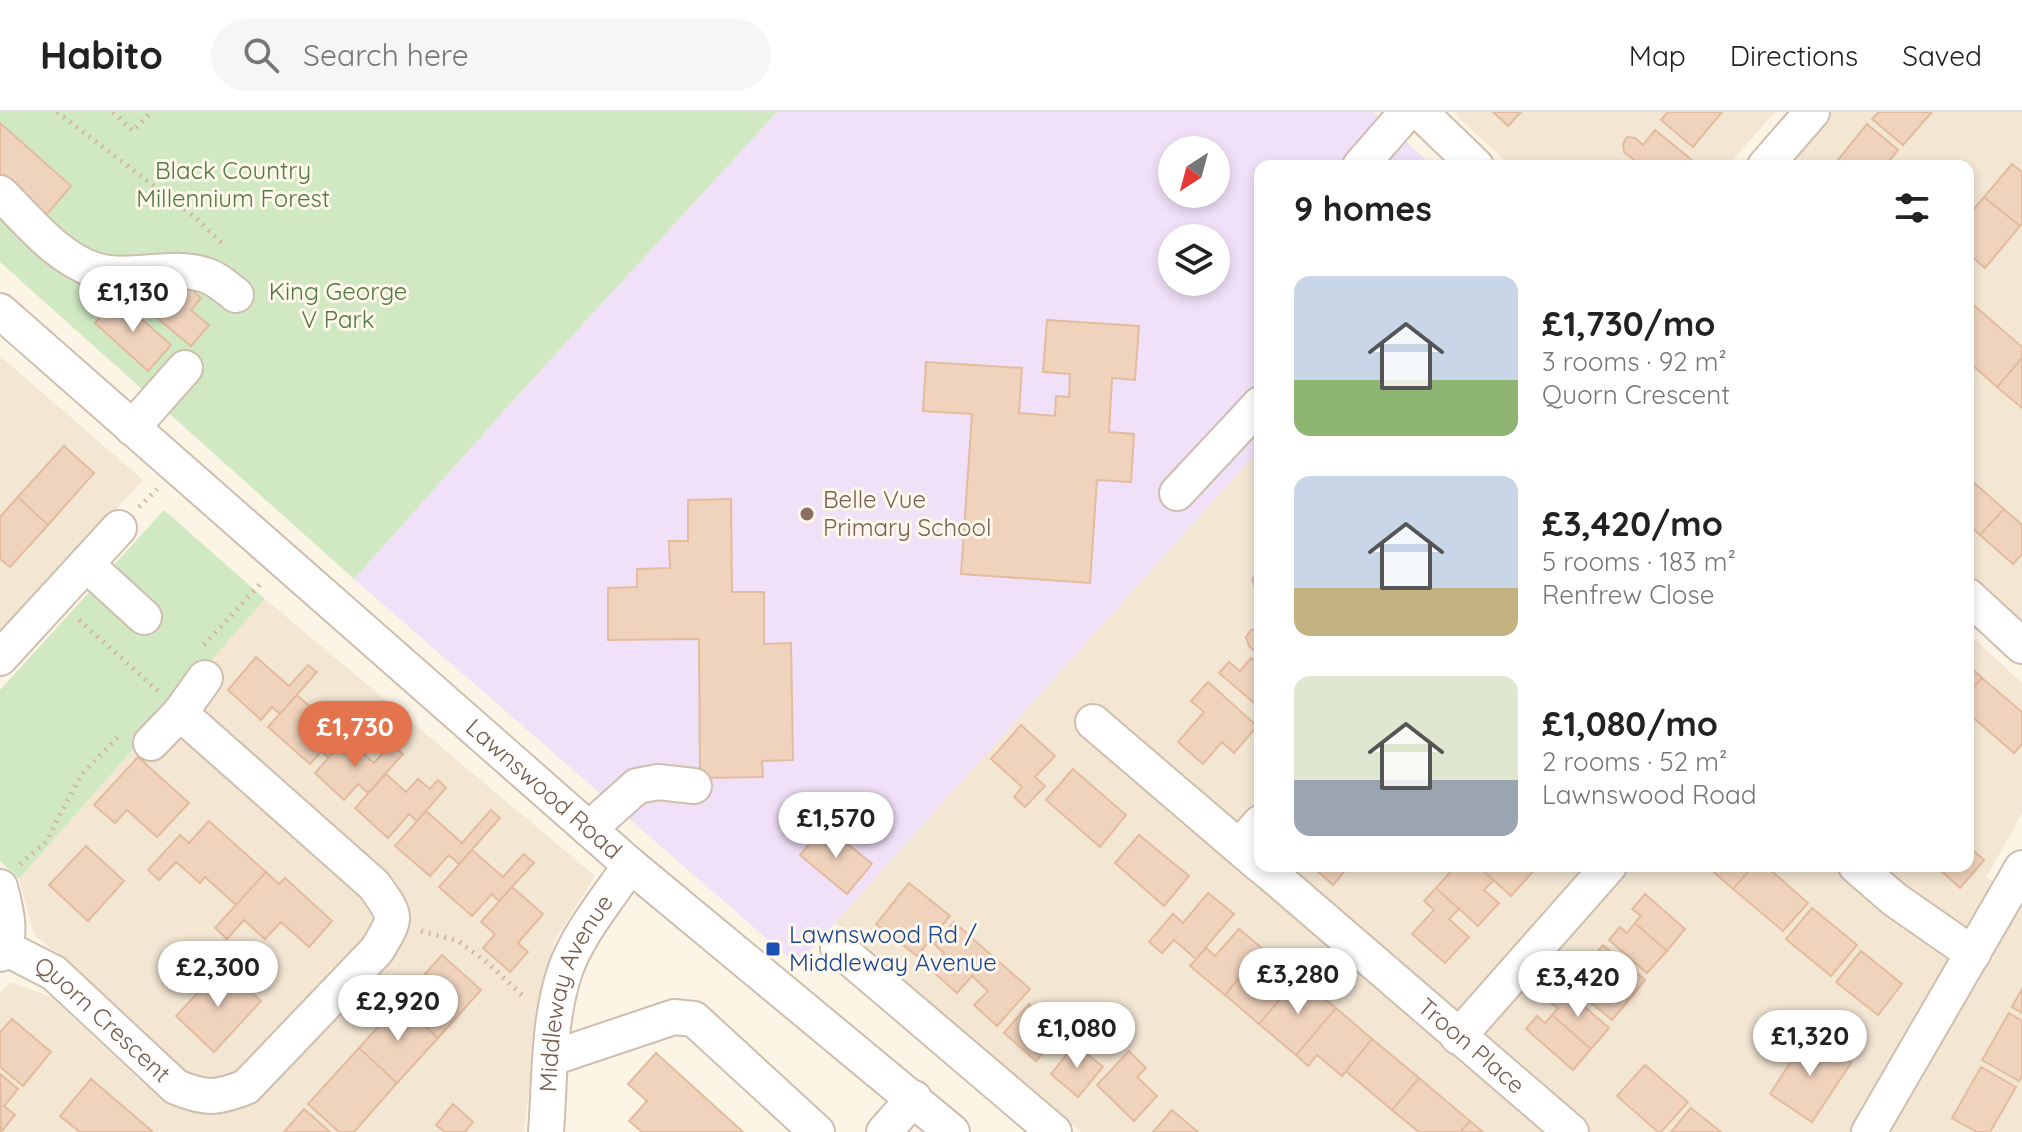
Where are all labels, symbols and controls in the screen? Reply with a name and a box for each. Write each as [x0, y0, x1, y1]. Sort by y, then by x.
search box [211, 19, 771, 91]
text: Habito [40, 31, 163, 79]
icon: search [239, 33, 283, 77]
text: Search here [303, 36, 469, 74]
text: Map [1629, 38, 1686, 73]
text: Directions [1730, 38, 1858, 73]
text: Saved [1902, 38, 1982, 73]
north arrow [1158, 136, 1230, 208]
map controls [1158, 136, 1230, 296]
park label: Black Country Millennium Forest [136, 155, 330, 213]
icon: filters [1890, 186, 1934, 230]
text: 9 homes [1294, 187, 1432, 230]
button: layers [1158, 224, 1230, 296]
pin: £1,130 [68, 266, 198, 334]
text: £1,130 [97, 275, 169, 308]
park label: King George V Park [269, 276, 407, 334]
text: £1,730/mo [1542, 302, 1715, 345]
icon: home [1358, 308, 1454, 404]
text: 3 rooms · 92 m² [1542, 345, 1727, 378]
text: Quorn Crescent [1542, 378, 1730, 411]
place label: Belle Vue Primary School [823, 484, 992, 542]
text: £3,420/mo [1542, 502, 1723, 545]
marker: Belle Vue Primary School [798, 505, 816, 523]
icon: home [1358, 508, 1454, 604]
text: 5 rooms · 183 m² [1542, 545, 1736, 578]
text: Renfrew Close [1542, 578, 1714, 611]
pin: £1,730 [290, 701, 420, 769]
text: £1,080/mo [1542, 702, 1718, 745]
icon: home [1358, 708, 1454, 804]
text: £1,730 [316, 710, 394, 743]
street label: Lawnswood Road [460, 712, 629, 865]
text: 2 rooms · 52 m² [1542, 745, 1727, 778]
text: Lawnswood Road [1542, 778, 1757, 811]
pin: £1,570 [771, 792, 901, 860]
text: £1,570 [797, 801, 875, 834]
street label: Middleway Avenue [532, 888, 619, 1093]
place label: Lawnswood Rd / Middleway Avenue [789, 919, 997, 977]
marker: Lawnswood Rd / Middleway Avenue [764, 940, 782, 958]
pin: £2,300 [153, 941, 283, 1009]
pin: £3,280 [1233, 948, 1363, 1016]
street label: Quorn Crescent [30, 950, 177, 1088]
text: £2,300 [176, 950, 260, 983]
pin: £3,420 [1513, 951, 1643, 1019]
text: £3,280 [1257, 957, 1339, 990]
text: £3,420 [1536, 960, 1620, 993]
pin: £2,920 [333, 975, 463, 1043]
text: £2,920 [356, 984, 440, 1017]
street label: Troon Place [1412, 991, 1531, 1100]
pin: £1,080 [1012, 1002, 1142, 1070]
pin: £1,320 [1745, 1010, 1875, 1078]
text: £1,080 [1037, 1011, 1117, 1044]
text: £1,320 [1771, 1019, 1849, 1052]

